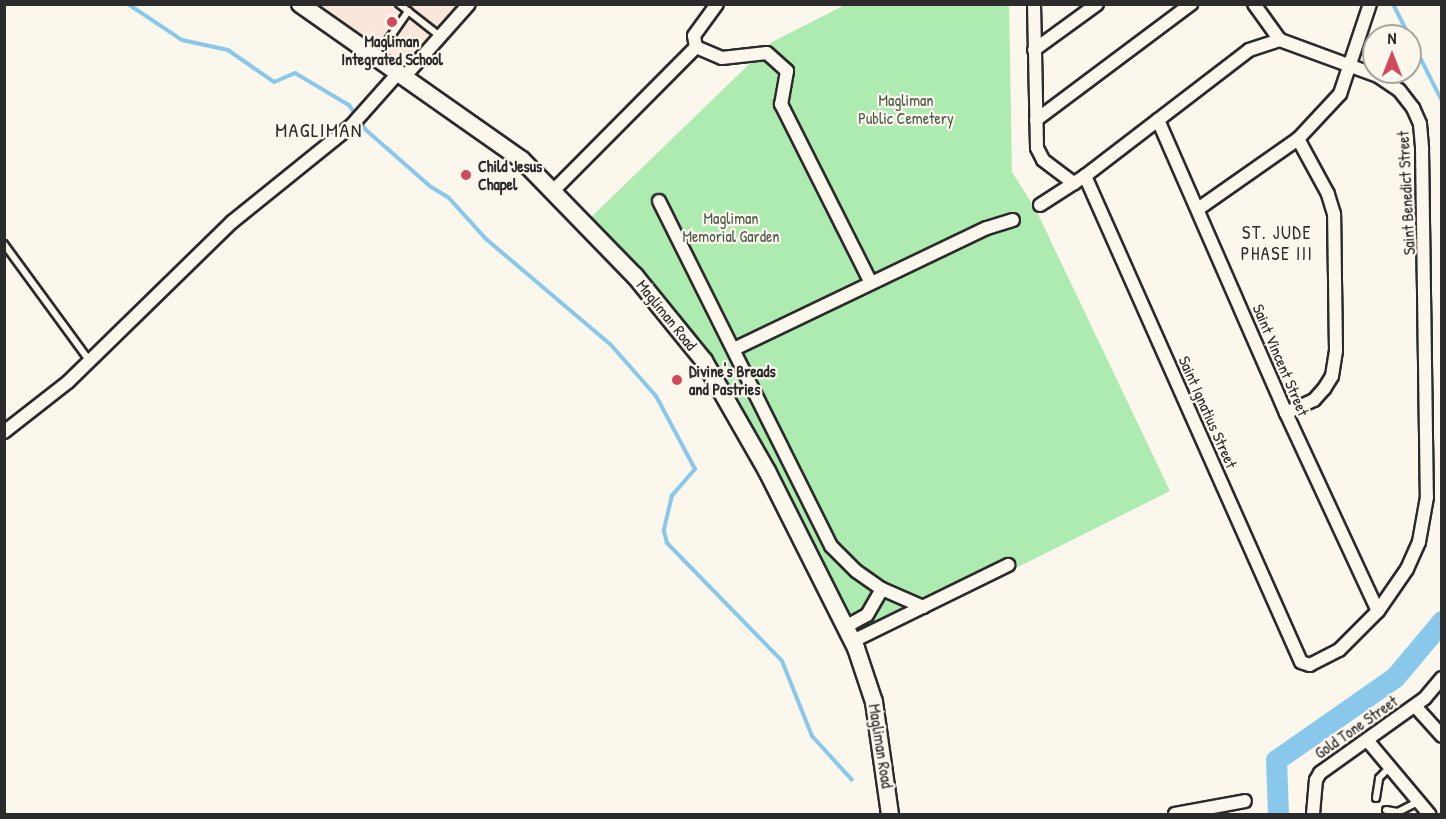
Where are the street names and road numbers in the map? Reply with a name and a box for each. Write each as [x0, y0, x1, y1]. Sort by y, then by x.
street label: Saint Benedict Street [1393, 131, 1419, 255]
street label: Magliman Road [633, 276, 701, 354]
street label: Saint Vincent Street [1249, 301, 1313, 419]
street label: Saint Ignatius Street [1175, 353, 1241, 471]
street label: Gold Tone Street [1311, 691, 1401, 763]
street label: Magliman Road [865, 703, 897, 789]

